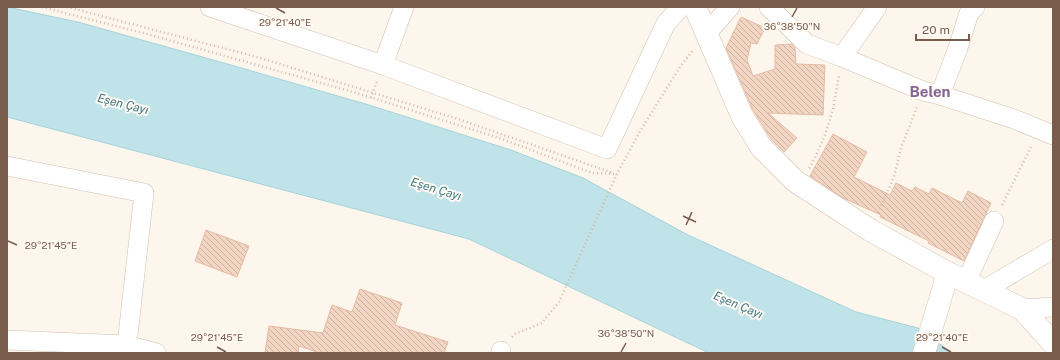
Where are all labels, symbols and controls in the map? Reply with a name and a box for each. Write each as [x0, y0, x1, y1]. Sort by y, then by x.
text: 29°21'40"E [259, 16, 311, 28]
scale bar [916, 16, 969, 42]
text: 36°38'50"N [764, 20, 820, 32]
text: 20 m [922, 23, 950, 37]
district label: Belen [909, 83, 951, 100]
water label: Eşen Çayı [96, 91, 150, 117]
water label: Eşen Çayı [409, 175, 463, 203]
text: 29°21'45"E [25, 239, 77, 251]
water label: Eşen Çayı [711, 288, 765, 322]
text: 36°38'50"N [598, 327, 654, 339]
text: 29°21'45"E [191, 331, 243, 343]
text: 29°21'40"E [916, 331, 968, 343]

